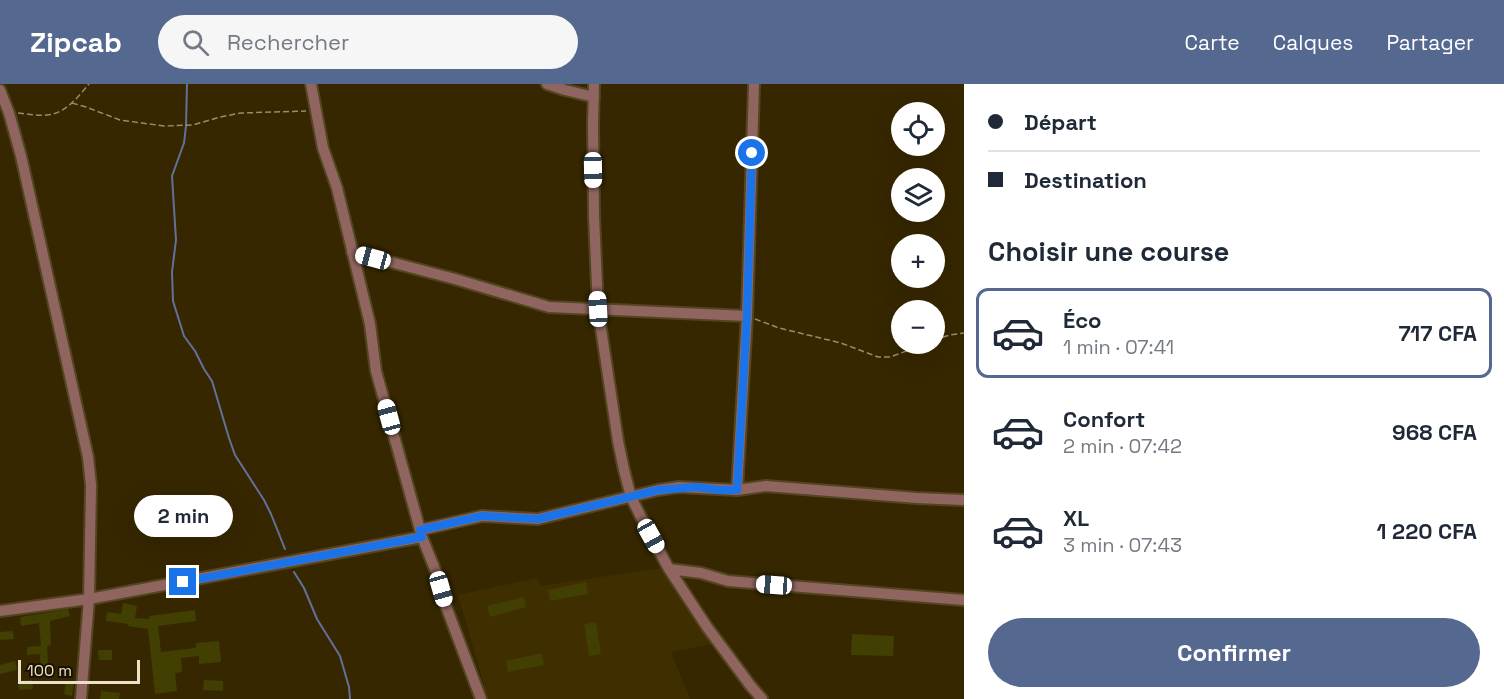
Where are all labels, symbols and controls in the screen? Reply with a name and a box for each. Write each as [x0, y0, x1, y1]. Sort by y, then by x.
search box [158, 15, 578, 69]
text: Zipcab [30, 24, 122, 60]
icon: search [179, 26, 212, 59]
text: Rechercher [227, 28, 349, 56]
text: Carte [1185, 29, 1240, 56]
text: Calques [1273, 29, 1353, 56]
text: Partager [1386, 29, 1474, 56]
map controls [891, 102, 945, 354]
button: locate [891, 102, 945, 156]
text: Départ [1024, 108, 1097, 136]
route start [738, 139, 765, 166]
car [584, 152, 602, 188]
text: Destination [1024, 166, 1147, 194]
button: layers [891, 168, 945, 222]
button: + [891, 234, 945, 288]
text: Choisir une course [988, 234, 1229, 269]
car [353, 245, 393, 271]
car [588, 291, 608, 327]
button: − [891, 300, 945, 354]
icon: car [991, 306, 1045, 360]
text: Éco [1063, 306, 1102, 334]
text: 717 CFA [1398, 319, 1477, 347]
text: 1 min · 07:41 [1063, 334, 1174, 360]
car [376, 397, 402, 437]
icon: car [991, 405, 1045, 459]
text: Confort [1063, 405, 1145, 433]
text: 968 CFA [1392, 418, 1477, 446]
text: 2 min · 07:42 [1063, 433, 1182, 459]
callout: 2 min [134, 495, 232, 537]
text: 2 min [158, 503, 209, 529]
icon: car [991, 504, 1045, 558]
text: XL [1063, 504, 1089, 532]
car [634, 516, 668, 556]
text: 1 220 CFA [1377, 517, 1477, 545]
text: 3 min · 07:43 [1063, 532, 1182, 558]
route end [169, 568, 196, 595]
car [427, 569, 455, 609]
car [755, 575, 793, 595]
button: Confirmer [988, 618, 1480, 687]
scale bar [18, 657, 140, 684]
text: 100 m [27, 660, 72, 681]

